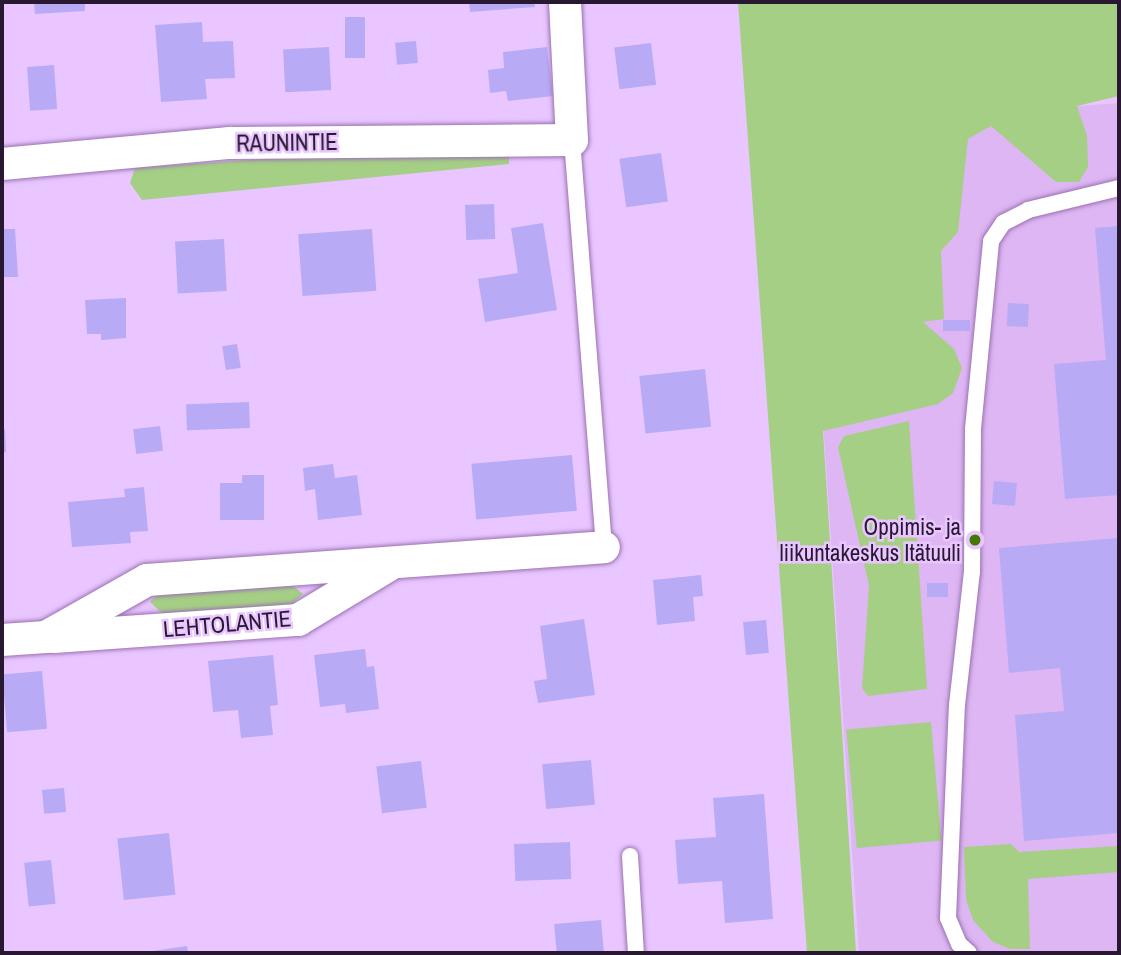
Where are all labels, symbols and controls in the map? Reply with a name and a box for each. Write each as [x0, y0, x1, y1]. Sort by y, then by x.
street label: RAUNINTIE [236, 128, 338, 158]
place label: Oppimis- ja liikuntakeskus Itätuuli [780, 513, 961, 567]
marker: Oppimis- ja liikuntakeskus Itätuuli [967, 532, 983, 548]
street label: LEHTOLANTIE [162, 605, 292, 643]

